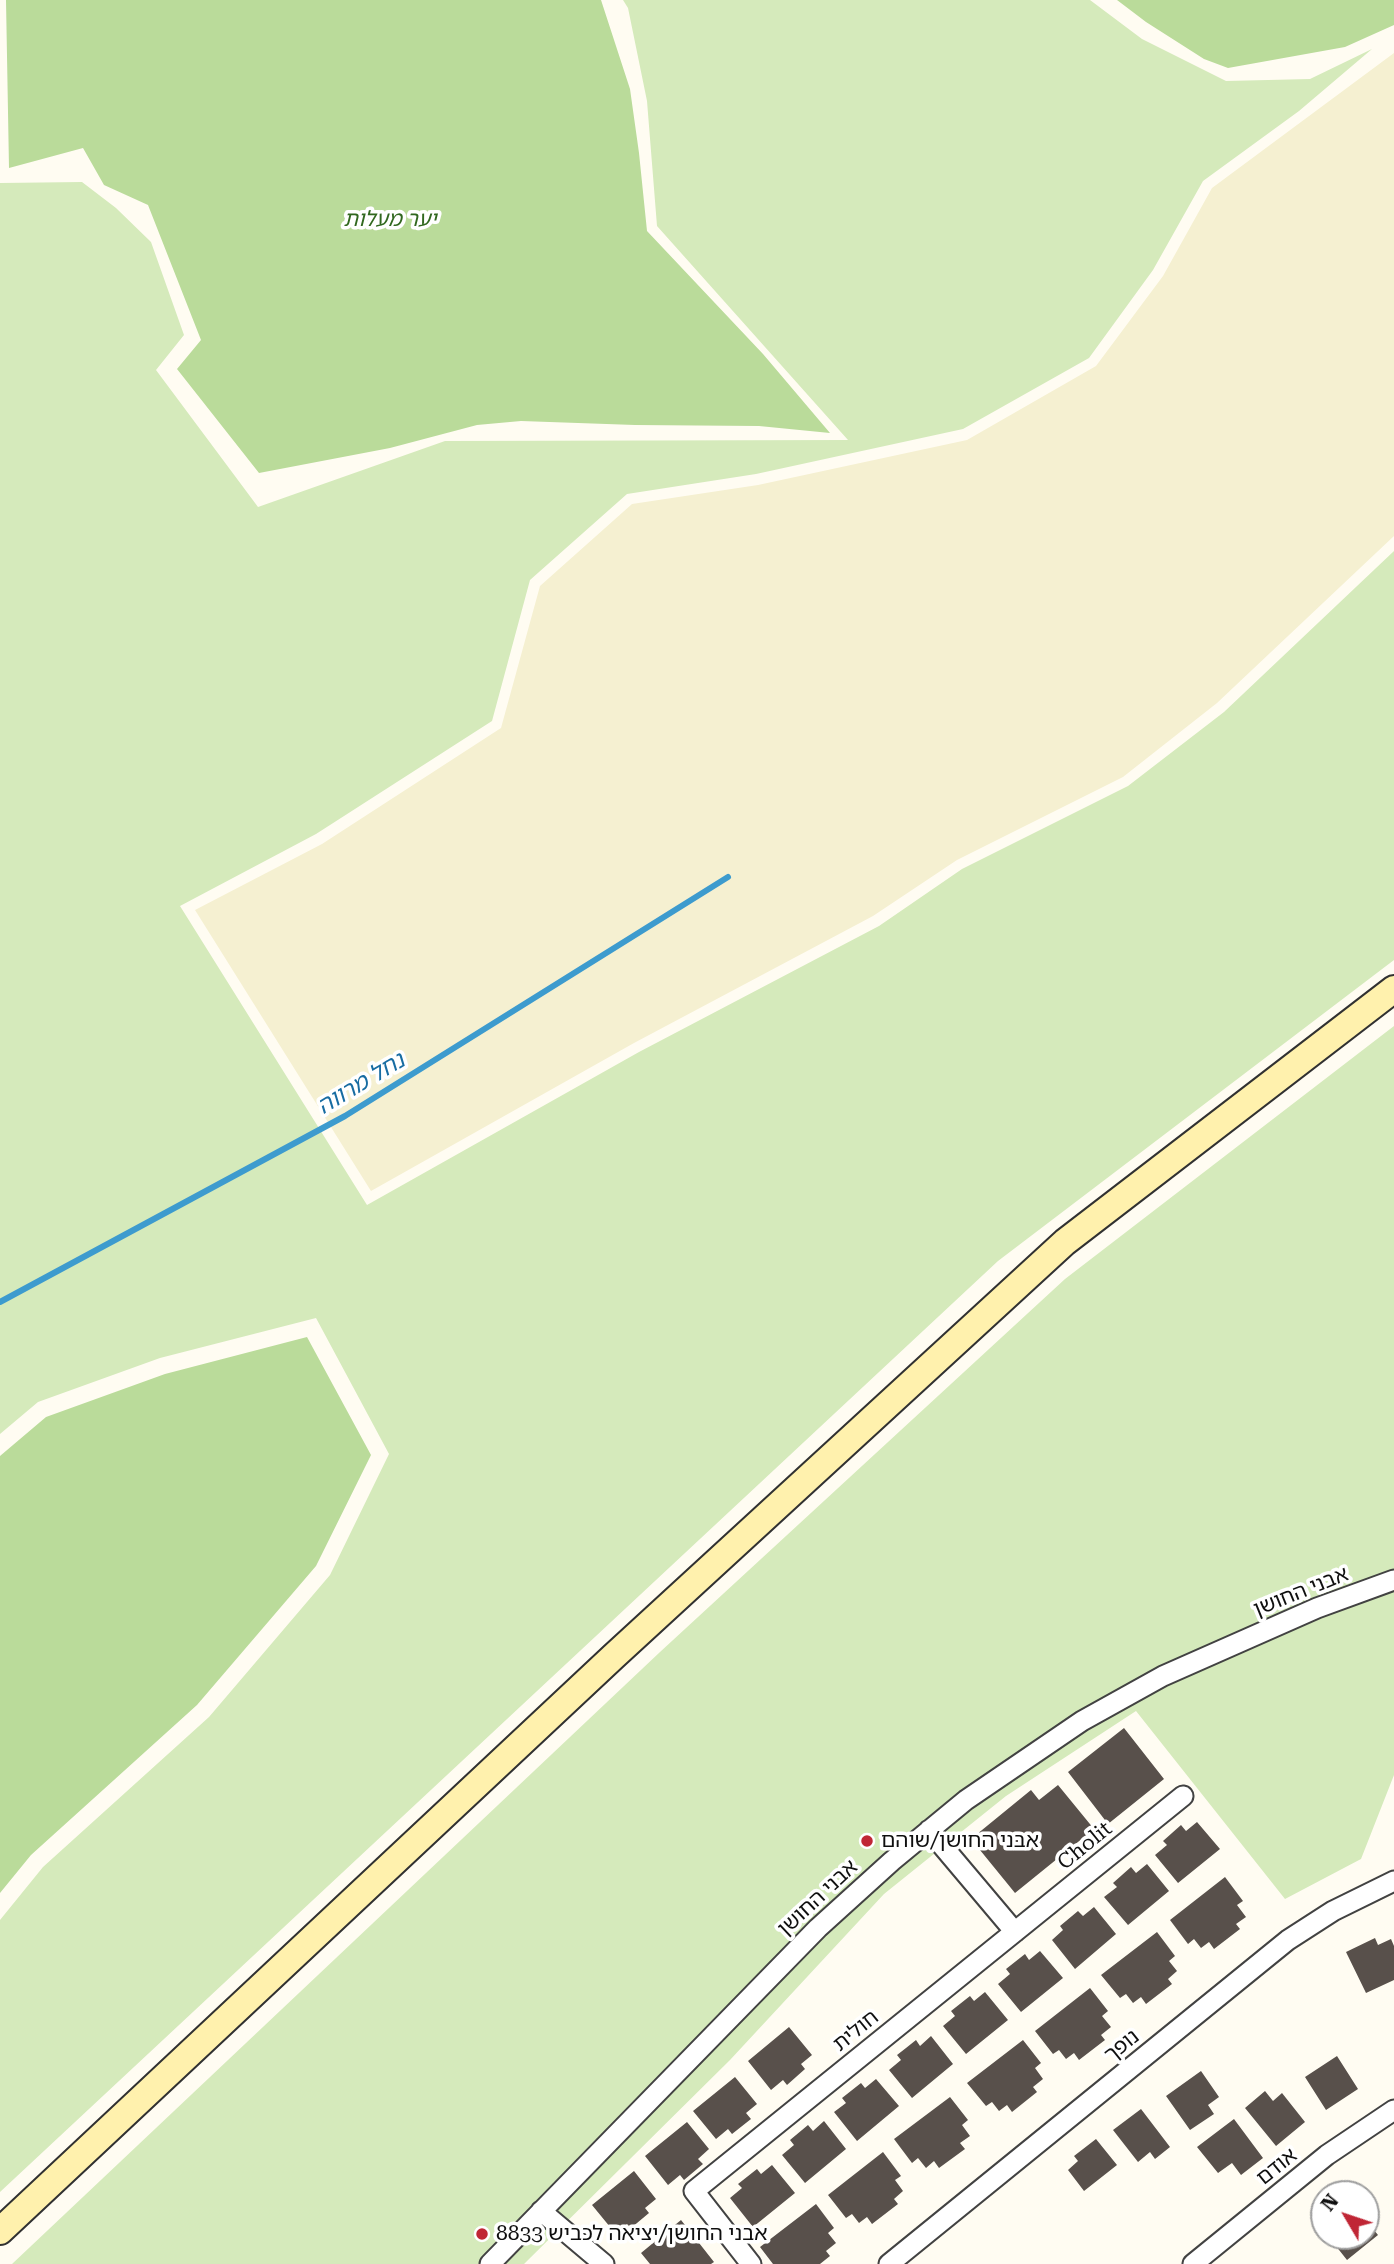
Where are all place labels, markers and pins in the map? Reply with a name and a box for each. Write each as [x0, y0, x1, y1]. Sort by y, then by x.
place label: אבני החושן/שוהם [881, 1828, 1039, 1854]
marker: אבני החושן/שוהם [859, 1833, 875, 1849]
place label: אבני החושן/יציאה לכביש 8833 [496, 2221, 767, 2247]
marker: אבני החושן/יציאה לכביש 8833 [474, 2226, 490, 2242]

